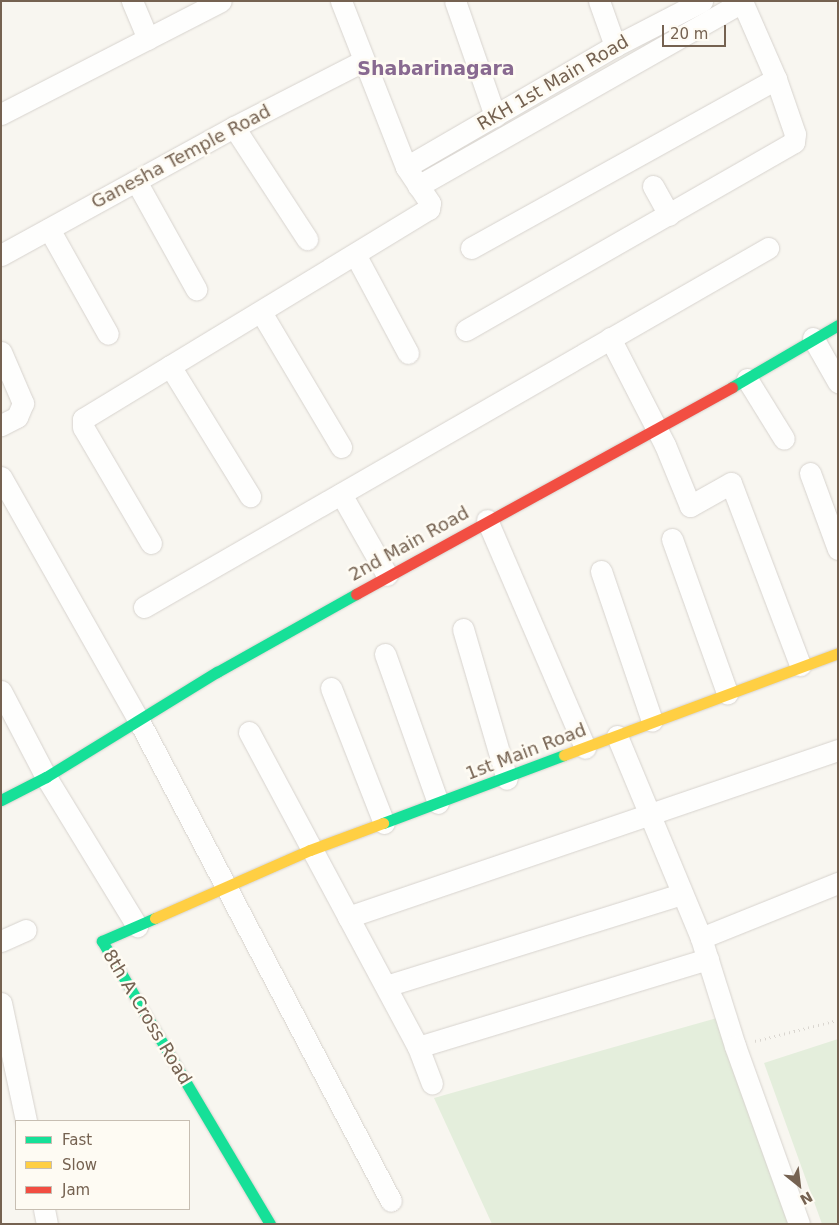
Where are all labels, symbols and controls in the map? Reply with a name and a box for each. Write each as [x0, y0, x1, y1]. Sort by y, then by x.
scale bar [664, 15, 728, 47]
text: 20 m [670, 25, 708, 43]
street label: RKH 1st Main Road [474, 31, 632, 135]
district label: Shabarinagara [357, 58, 515, 80]
street label: Ganesha Temple Road [88, 101, 274, 213]
street label: 2nd Main Road [345, 502, 473, 586]
street label: 1st Main Road [463, 719, 589, 785]
street label: 8th A Cross Road [98, 945, 196, 1089]
legend [15, 1120, 190, 1210]
text: Fast [62, 1131, 92, 1149]
text: Slow [62, 1156, 97, 1174]
north arrow [774, 1160, 824, 1210]
text: Jam [62, 1181, 90, 1199]
text: N [797, 1188, 815, 1208]

